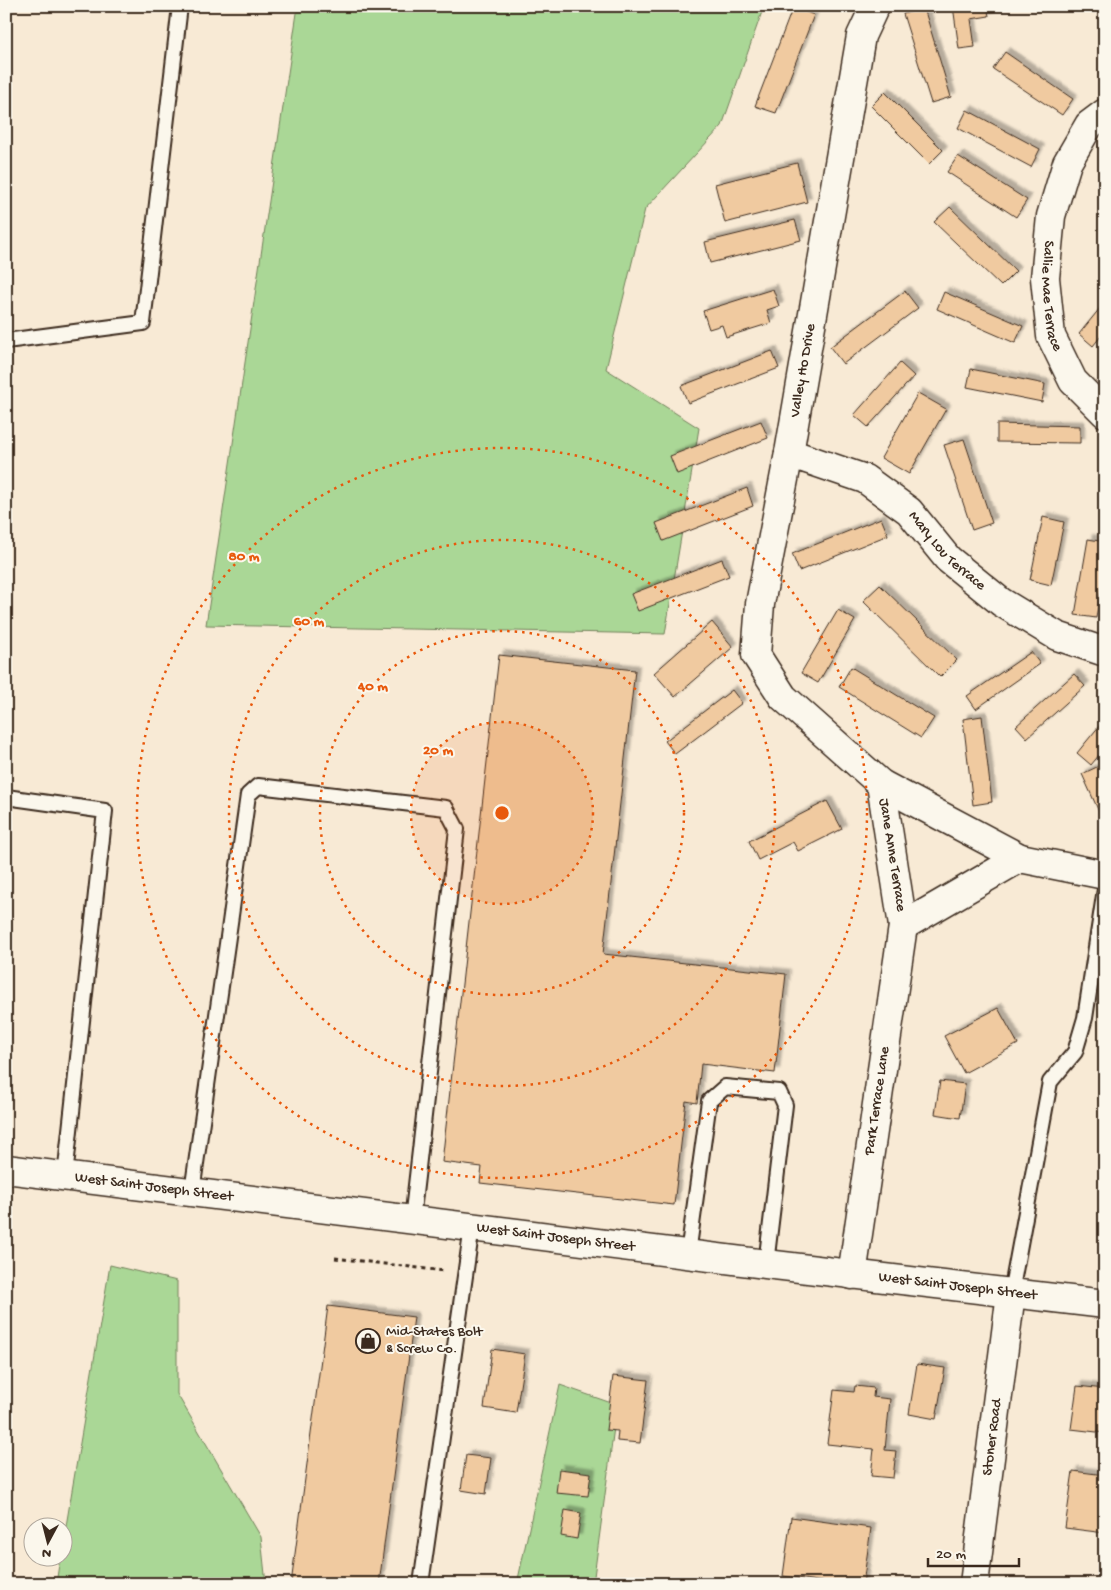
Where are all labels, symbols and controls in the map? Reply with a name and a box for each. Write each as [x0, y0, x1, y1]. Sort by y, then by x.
street label: Sallie Mae Terrace [1036, 240, 1066, 355]
street label: Valley Ho Drive [786, 322, 820, 420]
street label: Mary Lou Terrace [904, 508, 989, 595]
text: 80 m [229, 548, 260, 566]
text: 60 m [294, 613, 325, 631]
text: 40 m [357, 678, 388, 696]
text: 20 m [423, 742, 453, 760]
street label: Jane Anne Terrace [874, 797, 910, 913]
centre of rings [493, 804, 511, 822]
street label: Park Terrace Lane [860, 1045, 894, 1157]
street label: West Saint Joseph Street [74, 1169, 236, 1207]
street label: West Saint Joseph Street [476, 1219, 638, 1257]
street label: West Saint Joseph Street [878, 1268, 1040, 1305]
place label: Mid-States Bolt & Screw Co. [386, 1323, 484, 1358]
shop icon: Mid-States Bolt & Screw Co. [355, 1328, 381, 1354]
street label: Stoner Road [979, 1396, 1007, 1477]
north arrow [22, 1518, 72, 1568]
scale bar [928, 1535, 1020, 1567]
text: N [41, 1543, 52, 1561]
text: 20 m [936, 1546, 966, 1564]

